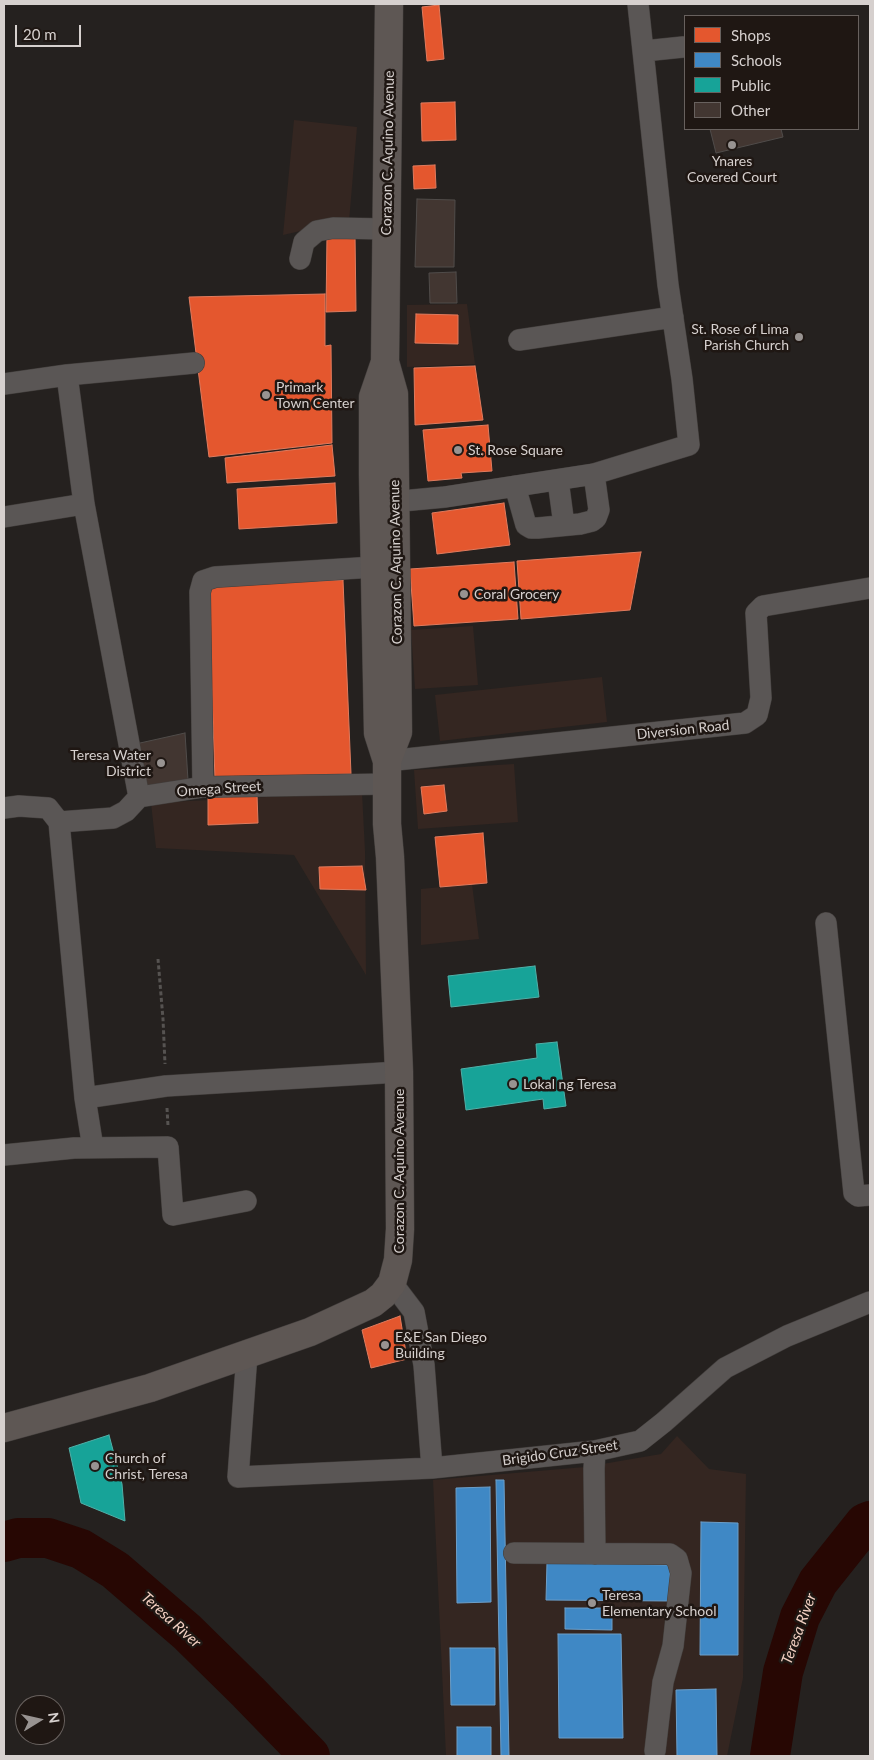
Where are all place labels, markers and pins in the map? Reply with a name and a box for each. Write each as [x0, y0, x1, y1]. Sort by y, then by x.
marker: Ynares Covered Court [726, 139, 738, 151]
place label: Ynares Covered Court [687, 153, 777, 186]
place label: St. Rose of Lima Parish Church [691, 321, 789, 354]
marker: St. Rose of Lima Parish Church [793, 331, 805, 343]
place label: Primark Town Center [276, 379, 355, 412]
marker: Primark Town Center [260, 389, 272, 401]
place label: St. Rose Square [468, 442, 563, 458]
marker: St. Rose Square [452, 444, 464, 456]
place label: Coral Grocery [474, 586, 559, 602]
marker: Coral Grocery [458, 588, 470, 600]
place label: Teresa Water District [70, 747, 151, 780]
marker: Teresa Water District [155, 757, 167, 769]
place label: Lokal ng Teresa [523, 1076, 616, 1092]
marker: Lokal ng Teresa [507, 1078, 519, 1090]
place label: E&E San Diego Building [395, 1329, 487, 1361]
marker: E&E San Diego Building [379, 1339, 391, 1351]
place label: Church of Christ, Teresa [105, 1450, 188, 1482]
marker: Church of Christ, Teresa [89, 1460, 101, 1472]
place label: Teresa Elementary School [602, 1587, 716, 1620]
marker: Teresa Elementary School [586, 1597, 598, 1609]

